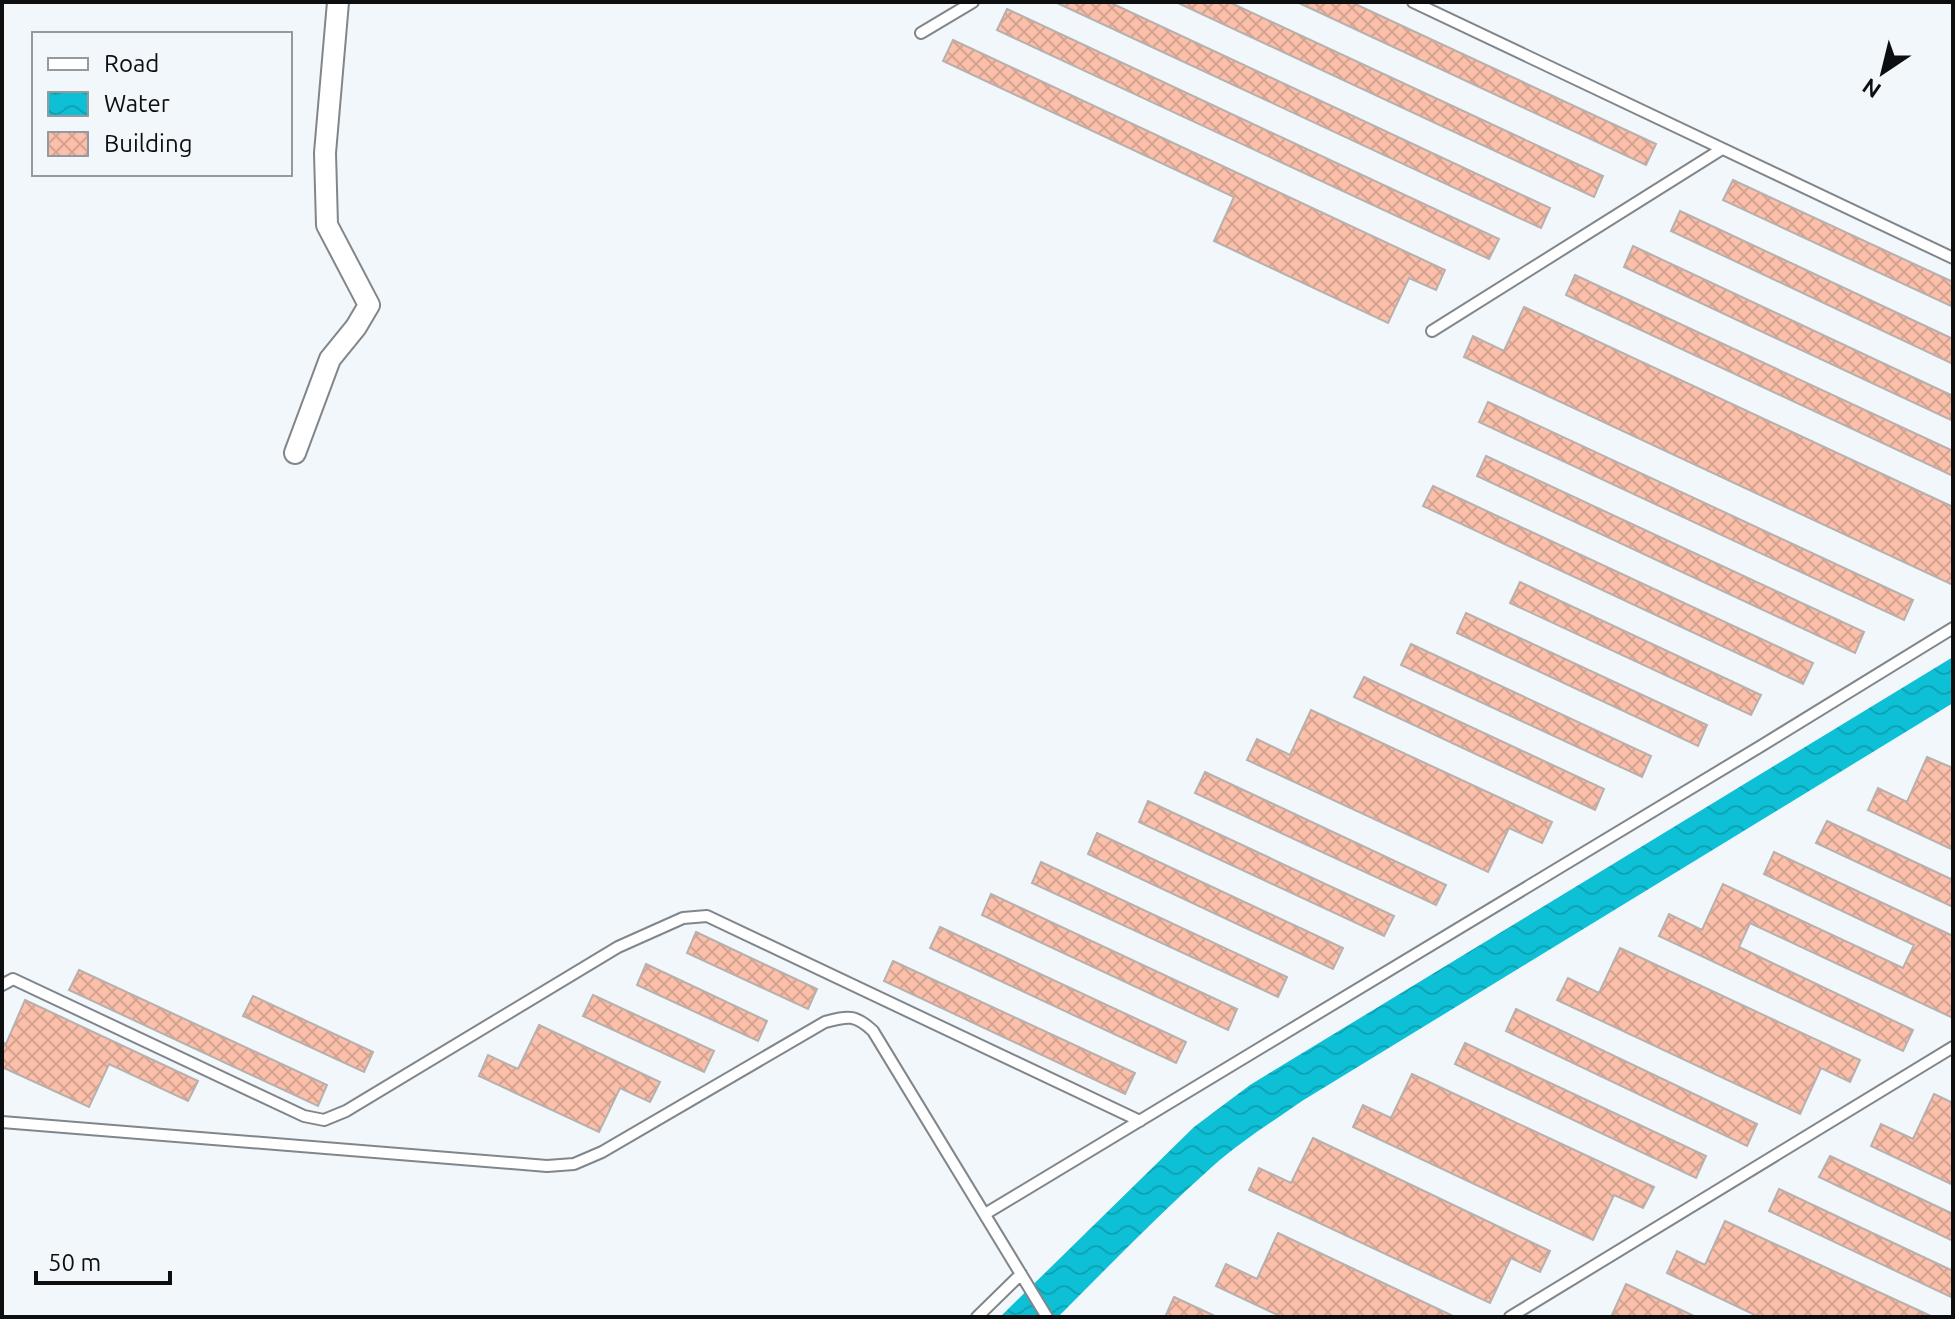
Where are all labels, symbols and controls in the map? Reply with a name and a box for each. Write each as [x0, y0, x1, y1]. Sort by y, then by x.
legend [32, 32, 292, 176]
north arrow [1843, 32, 1923, 112]
text: Road [104, 50, 159, 77]
text: N [1857, 74, 1885, 104]
text: Water [104, 90, 170, 117]
text: Building [104, 130, 192, 157]
scale bar [36, 1235, 170, 1285]
text: 50 m [48, 1249, 101, 1276]

